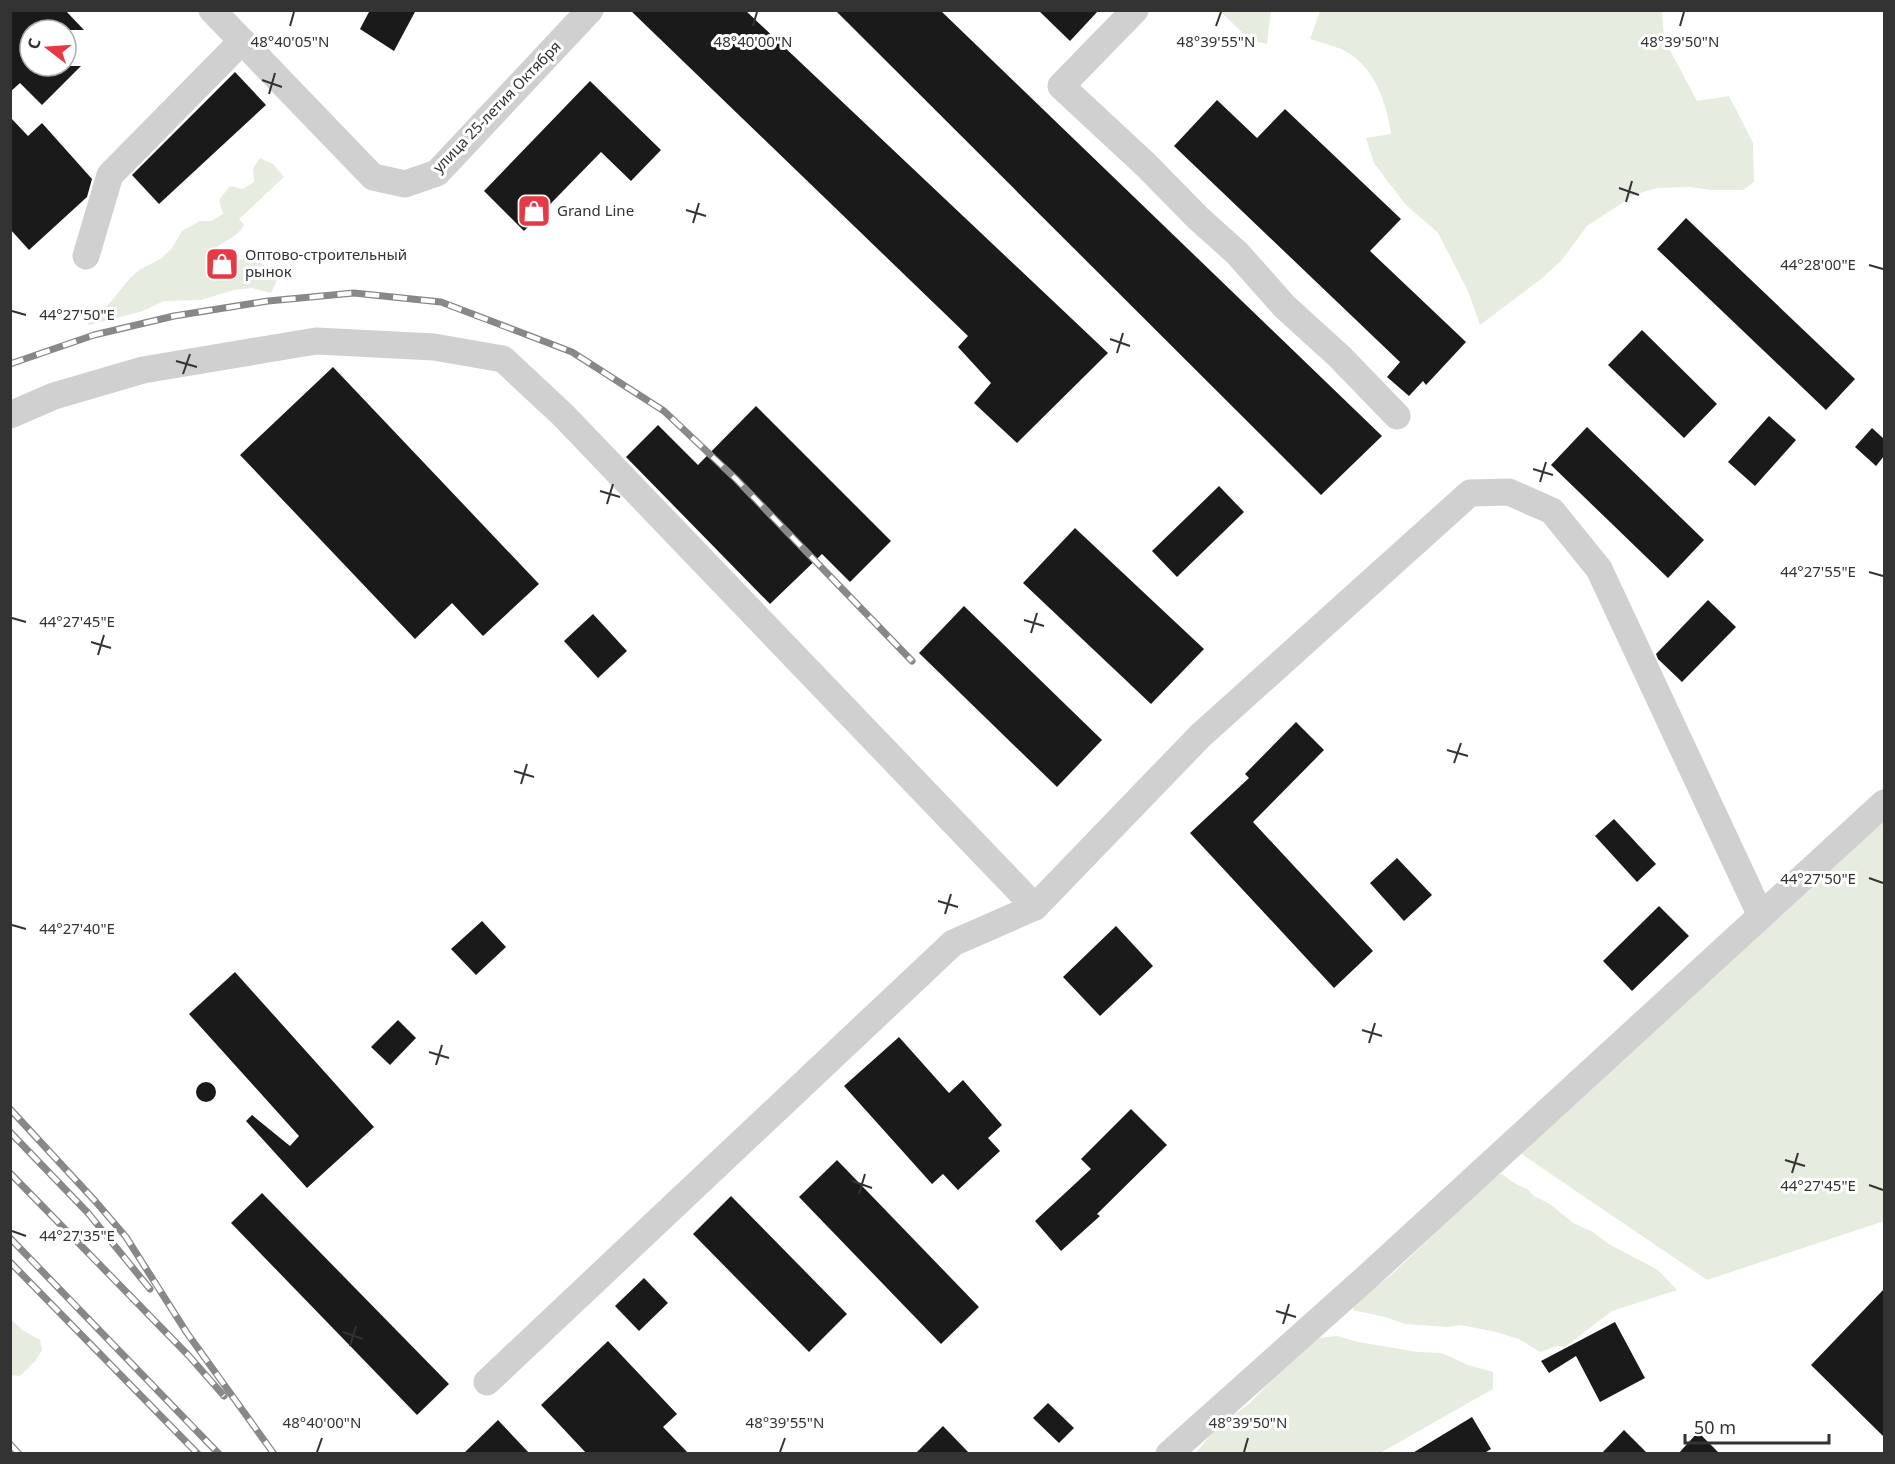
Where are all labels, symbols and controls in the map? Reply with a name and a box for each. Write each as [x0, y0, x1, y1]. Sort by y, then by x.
north arrow [18, 18, 78, 78]
text: 48°40'05"N [251, 31, 329, 51]
text: 48°40'00"N [714, 31, 792, 51]
text: 48°39'55"N [1177, 31, 1255, 51]
text: 48°39'50"N [1641, 31, 1719, 51]
text: С [22, 35, 46, 52]
street label: улица 25-летия Октября [428, 36, 565, 176]
shop icon: Grand Line [516, 193, 552, 229]
place label: Grand Line [557, 200, 634, 220]
place label: Оптово-строительный рынок [245, 244, 407, 281]
shop icon: Оптово-строительный рынок [204, 246, 240, 282]
text: 44°28'00"E [1780, 254, 1856, 274]
text: 44°27'50"E [39, 304, 115, 324]
text: 44°27'55"E [1780, 561, 1856, 581]
text: 44°27'45"E [39, 611, 115, 631]
text: 44°27'50"E [1780, 868, 1856, 888]
text: 44°27'40"E [39, 918, 115, 938]
text: 44°27'45"E [1780, 1175, 1856, 1195]
text: 44°27'35"E [39, 1225, 115, 1245]
scale bar [1685, 1407, 1829, 1445]
text: 48°40'00"N [283, 1412, 361, 1432]
text: 48°39'55"N [746, 1412, 824, 1432]
text: 48°39'50"N [1209, 1412, 1287, 1432]
text: 50 m [1694, 1415, 1736, 1439]

